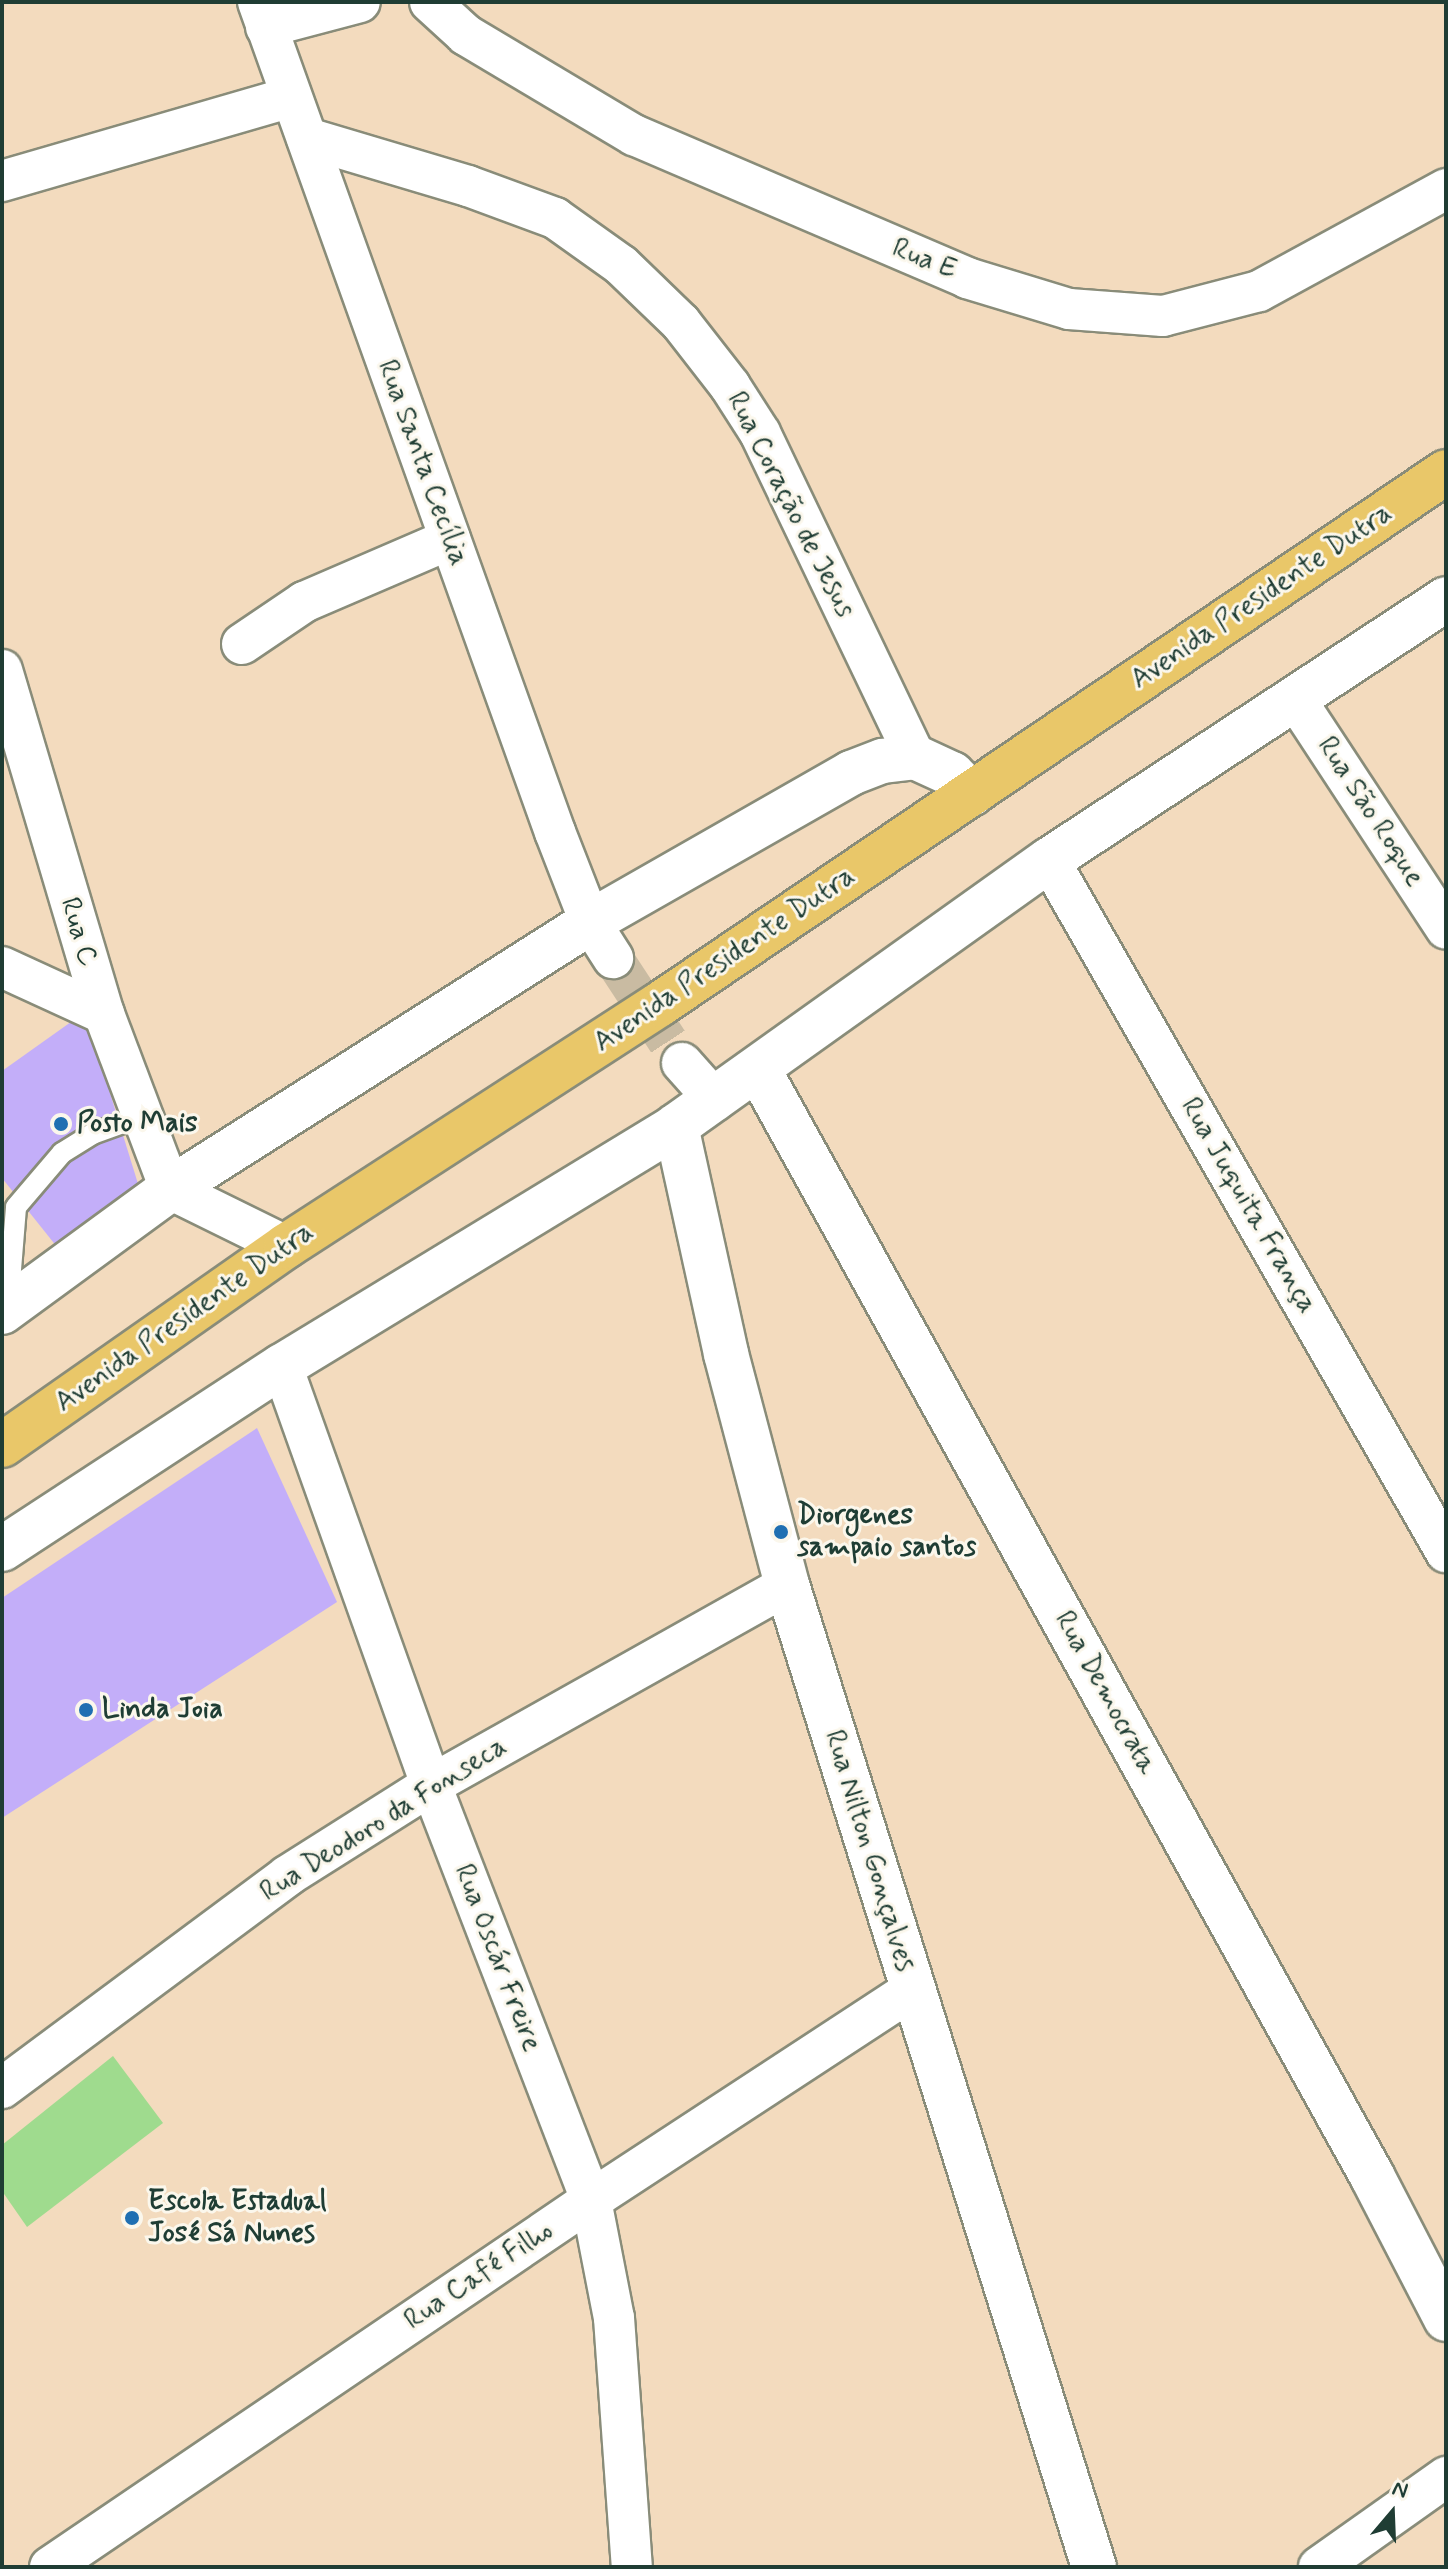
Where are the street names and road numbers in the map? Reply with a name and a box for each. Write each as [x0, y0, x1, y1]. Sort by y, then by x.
street label: Rua E [887, 232, 961, 288]
street label: Rua Santa Cecília [370, 356, 474, 570]
street label: Rua Coração de Jesus [718, 386, 862, 624]
street label: Avenida Presidente Dutra [1127, 498, 1397, 696]
street label: Rua São Roque [1311, 733, 1429, 891]
street label: Avenida Presidente Dutra [590, 861, 860, 1059]
street label: Rua C [52, 894, 104, 970]
street label: Rua Juquita França [1175, 1096, 1321, 1316]
street label: Avenida Presidente Dutra [51, 1217, 319, 1419]
street label: Rua Democrata [1046, 1605, 1164, 1781]
street label: Rua Nilton Gonçalves [817, 1730, 921, 1972]
street label: Rua Deodoro da Fonseca [258, 1733, 510, 1907]
street label: Rua Oscár Freire [446, 1860, 548, 2056]
street label: Rua Café Filho [399, 2215, 559, 2337]

